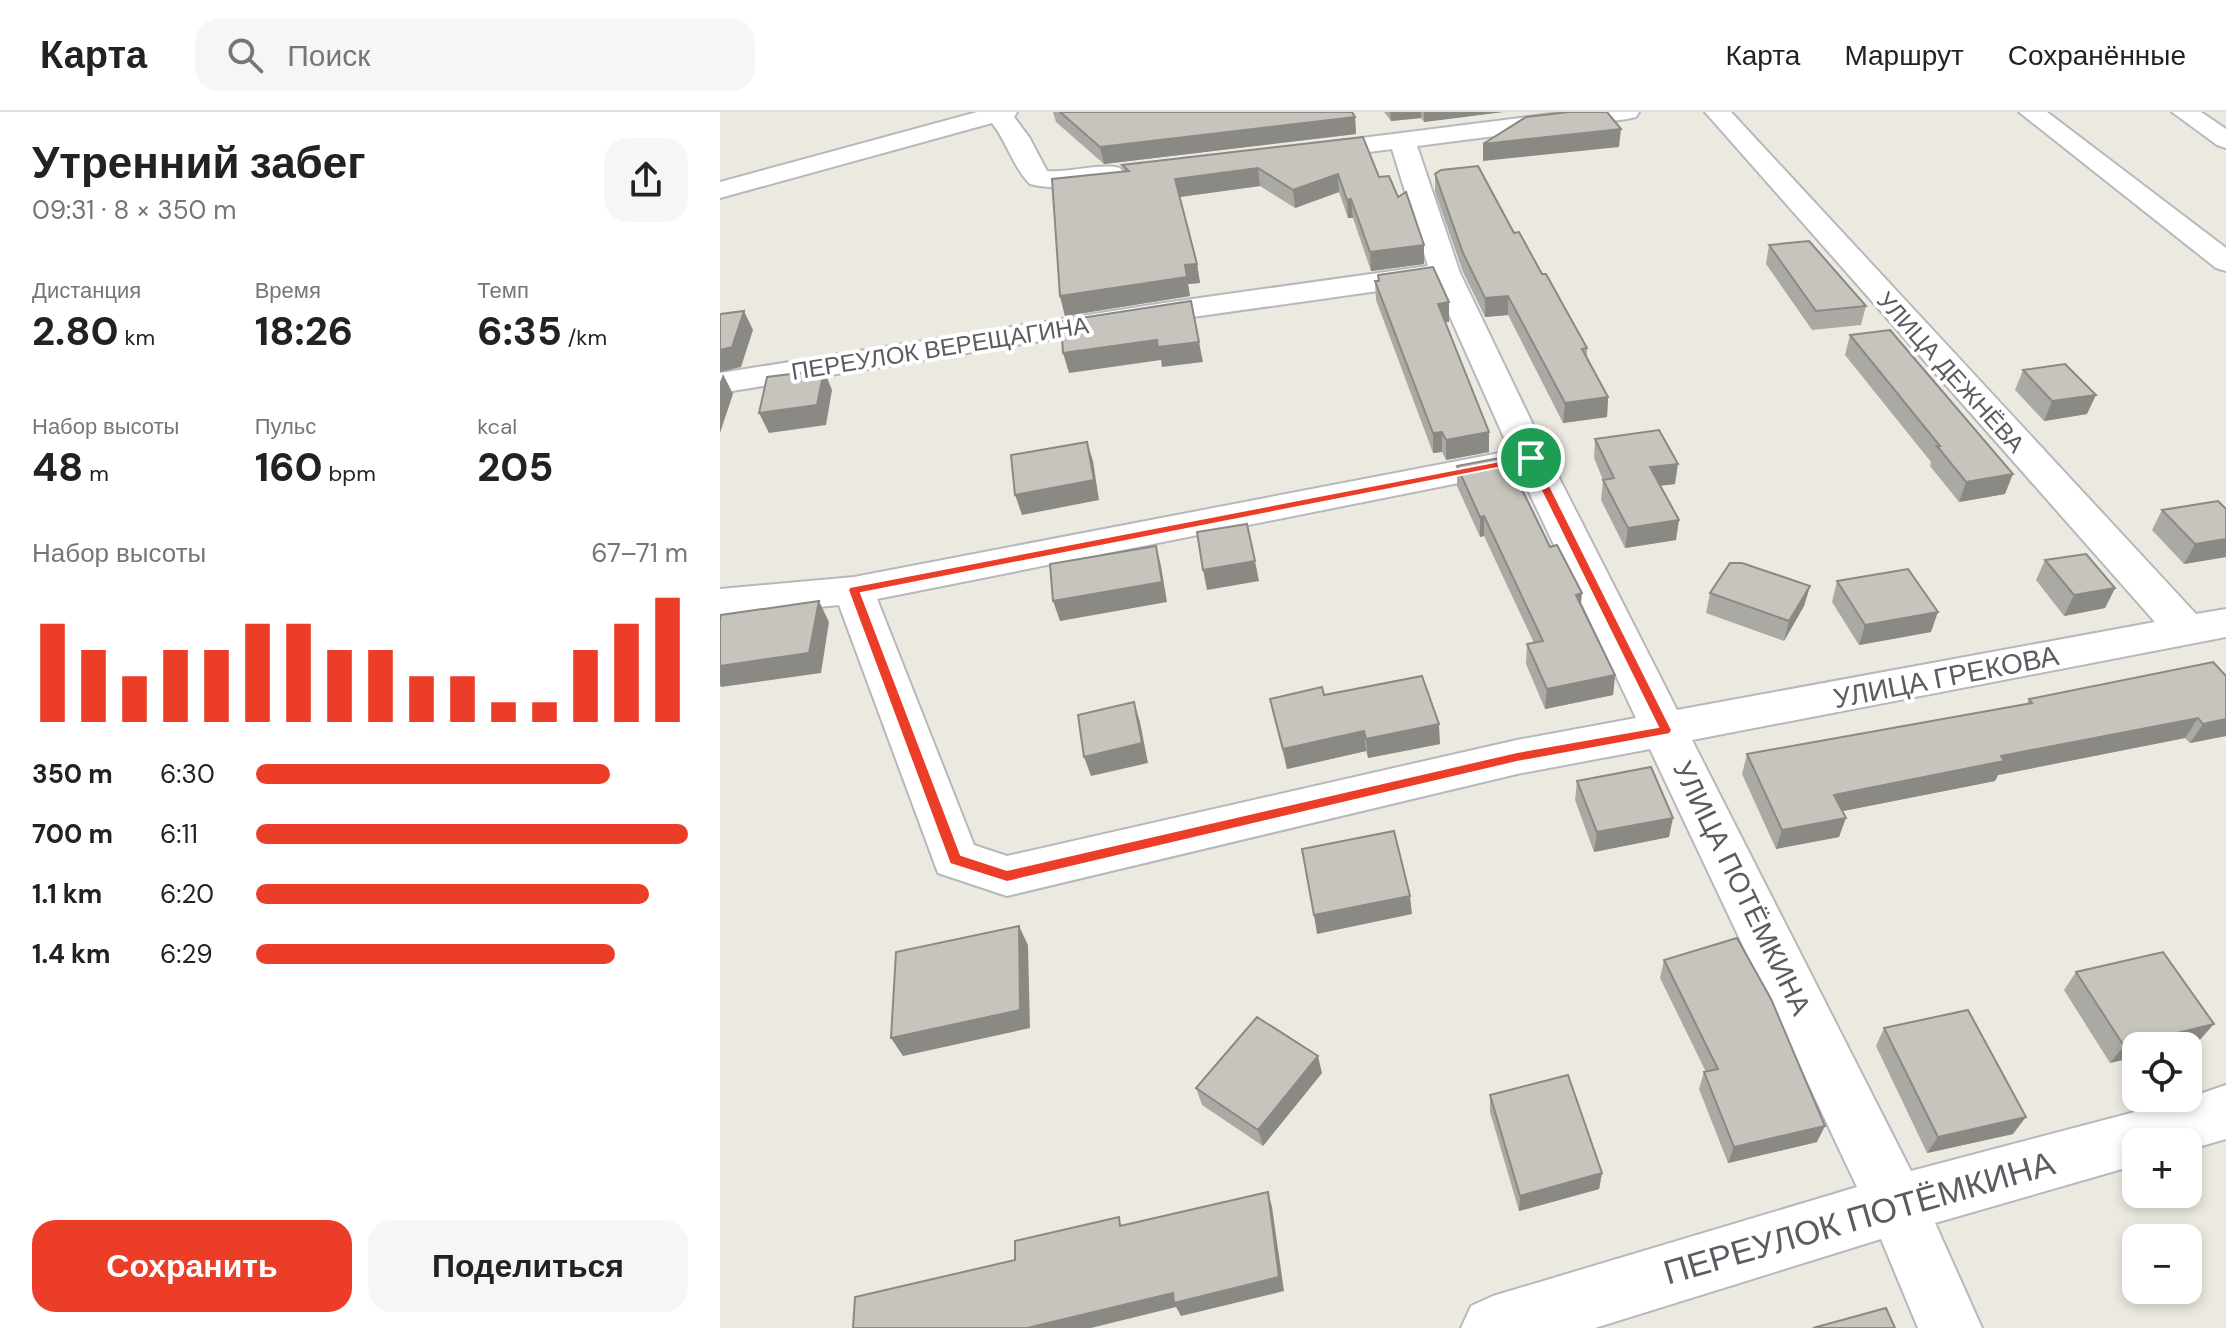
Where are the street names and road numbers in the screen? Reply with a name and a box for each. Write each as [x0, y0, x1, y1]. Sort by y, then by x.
street label: УЛИЦА ДЕЖНЁВА [1870, 285, 2032, 459]
street label: ПЕРЕУЛОК ВЕРЕЩАГИНА [789, 309, 1091, 387]
street label: УЛИЦА ГРЕКОВА [1830, 637, 2062, 717]
street label: УЛИЦА ПОТЁМКИНА [1664, 755, 1820, 1022]
street label: ПЕРЕУЛОК ПОТЁМКИНА [1658, 1141, 2060, 1295]

